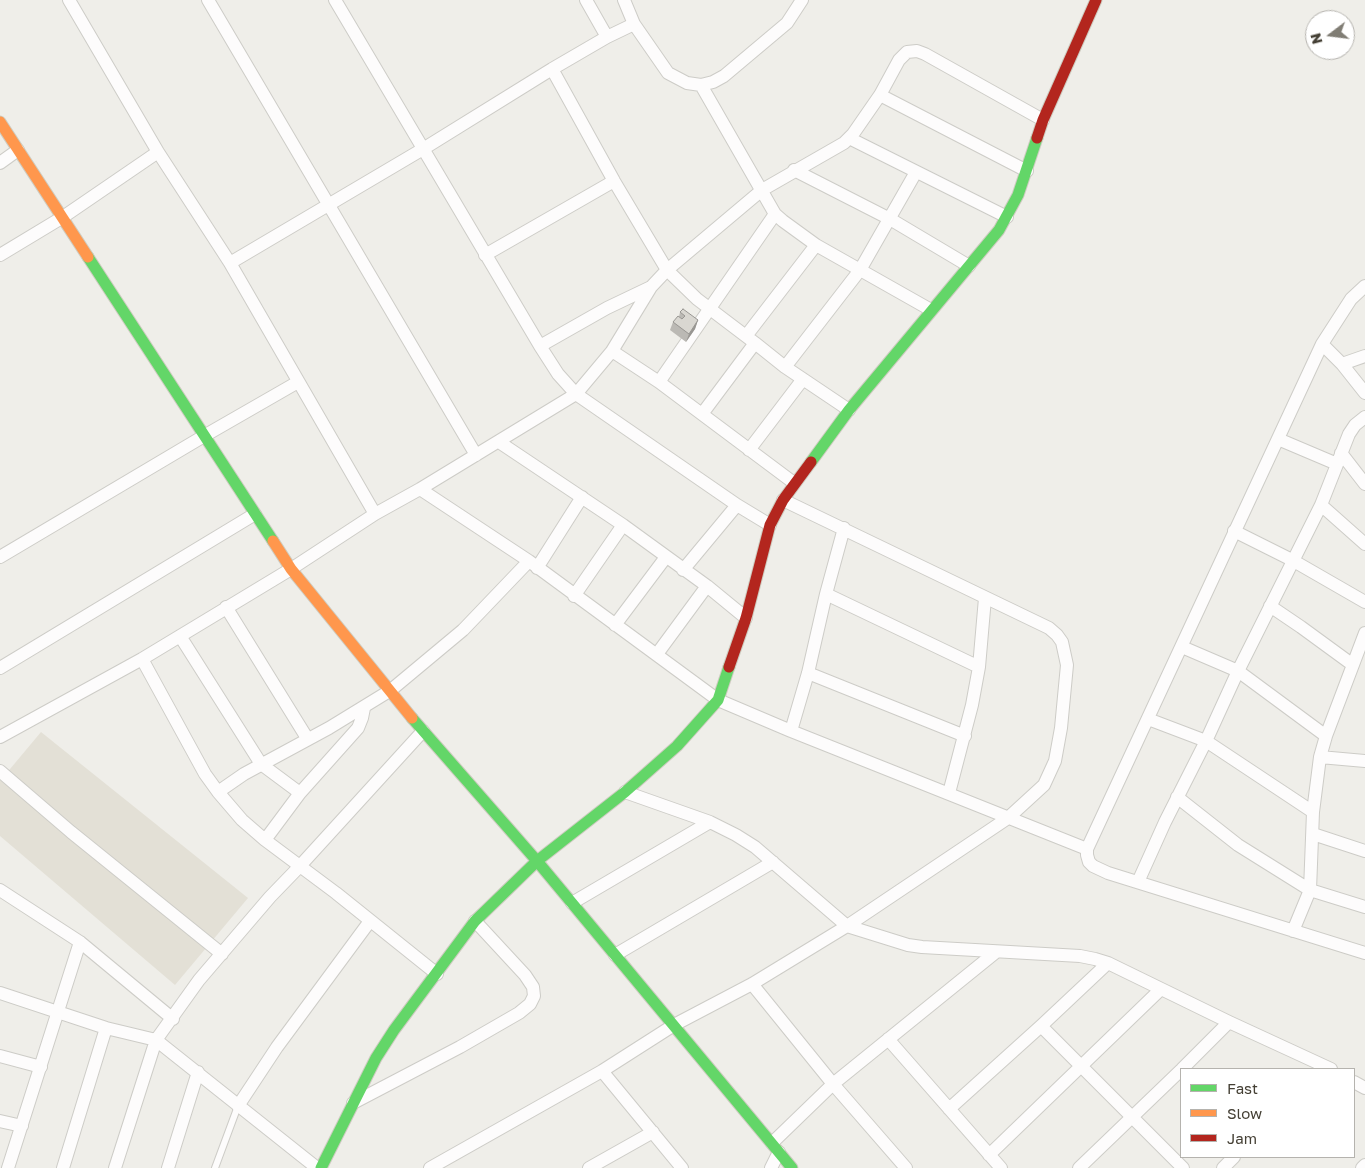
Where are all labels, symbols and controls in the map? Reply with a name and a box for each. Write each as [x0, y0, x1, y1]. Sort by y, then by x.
north arrow [1305, 10, 1355, 60]
text: N [1306, 31, 1326, 46]
legend [1180, 1068, 1355, 1158]
text: Fast [1227, 1079, 1258, 1097]
text: Slow [1227, 1104, 1262, 1122]
text: Jam [1227, 1129, 1257, 1147]

